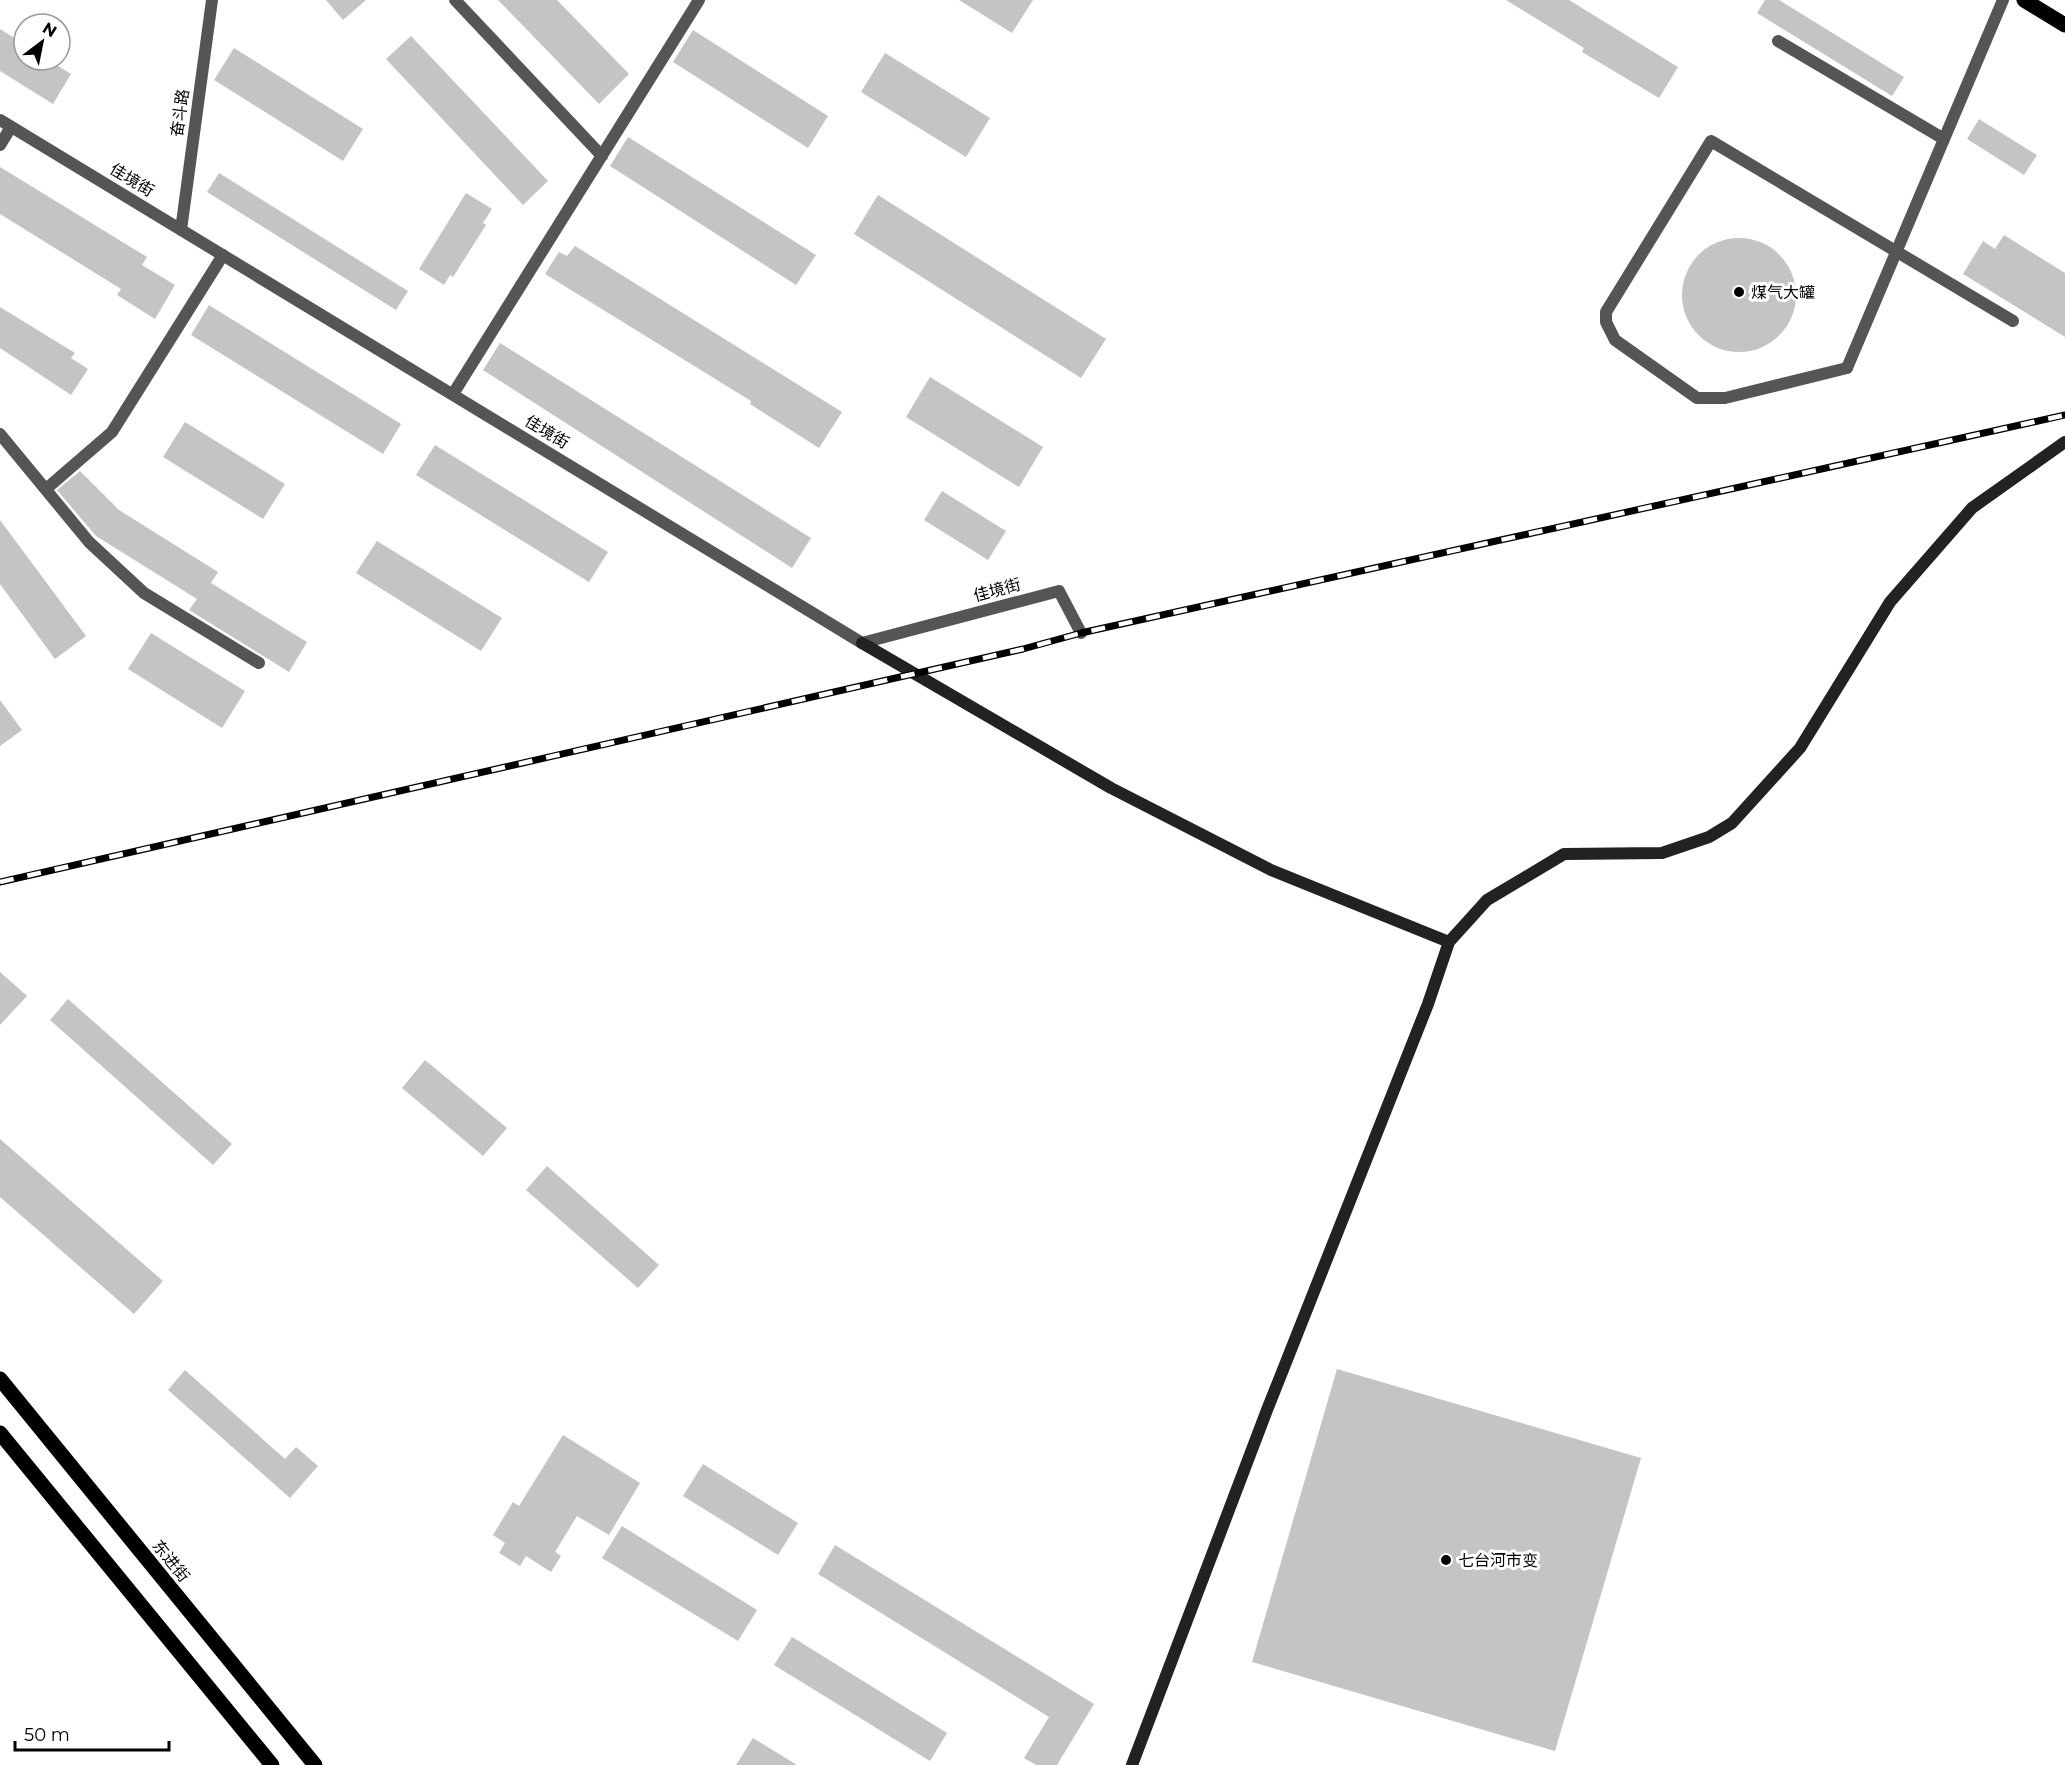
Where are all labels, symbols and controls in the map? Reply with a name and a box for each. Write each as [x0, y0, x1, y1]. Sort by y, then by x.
north arrow [12, 12, 72, 72]
text: N [39, 18, 60, 41]
street label: 奋斗路 [167, 88, 193, 138]
street label: 佳境街 [107, 159, 157, 201]
place label: 煤气大罐 [1751, 283, 1815, 302]
marker: 煤气大罐 [1732, 285, 1746, 299]
street label: 佳境街 [522, 411, 572, 453]
street label: 佳境街 [971, 575, 1023, 605]
street label: 东进街 [149, 1536, 193, 1586]
place label: 七台河市变 [1458, 1551, 1538, 1570]
marker: 七台河市变 [1439, 1553, 1453, 1567]
scale bar [15, 1714, 170, 1752]
text: 50 m [24, 1724, 70, 1746]

